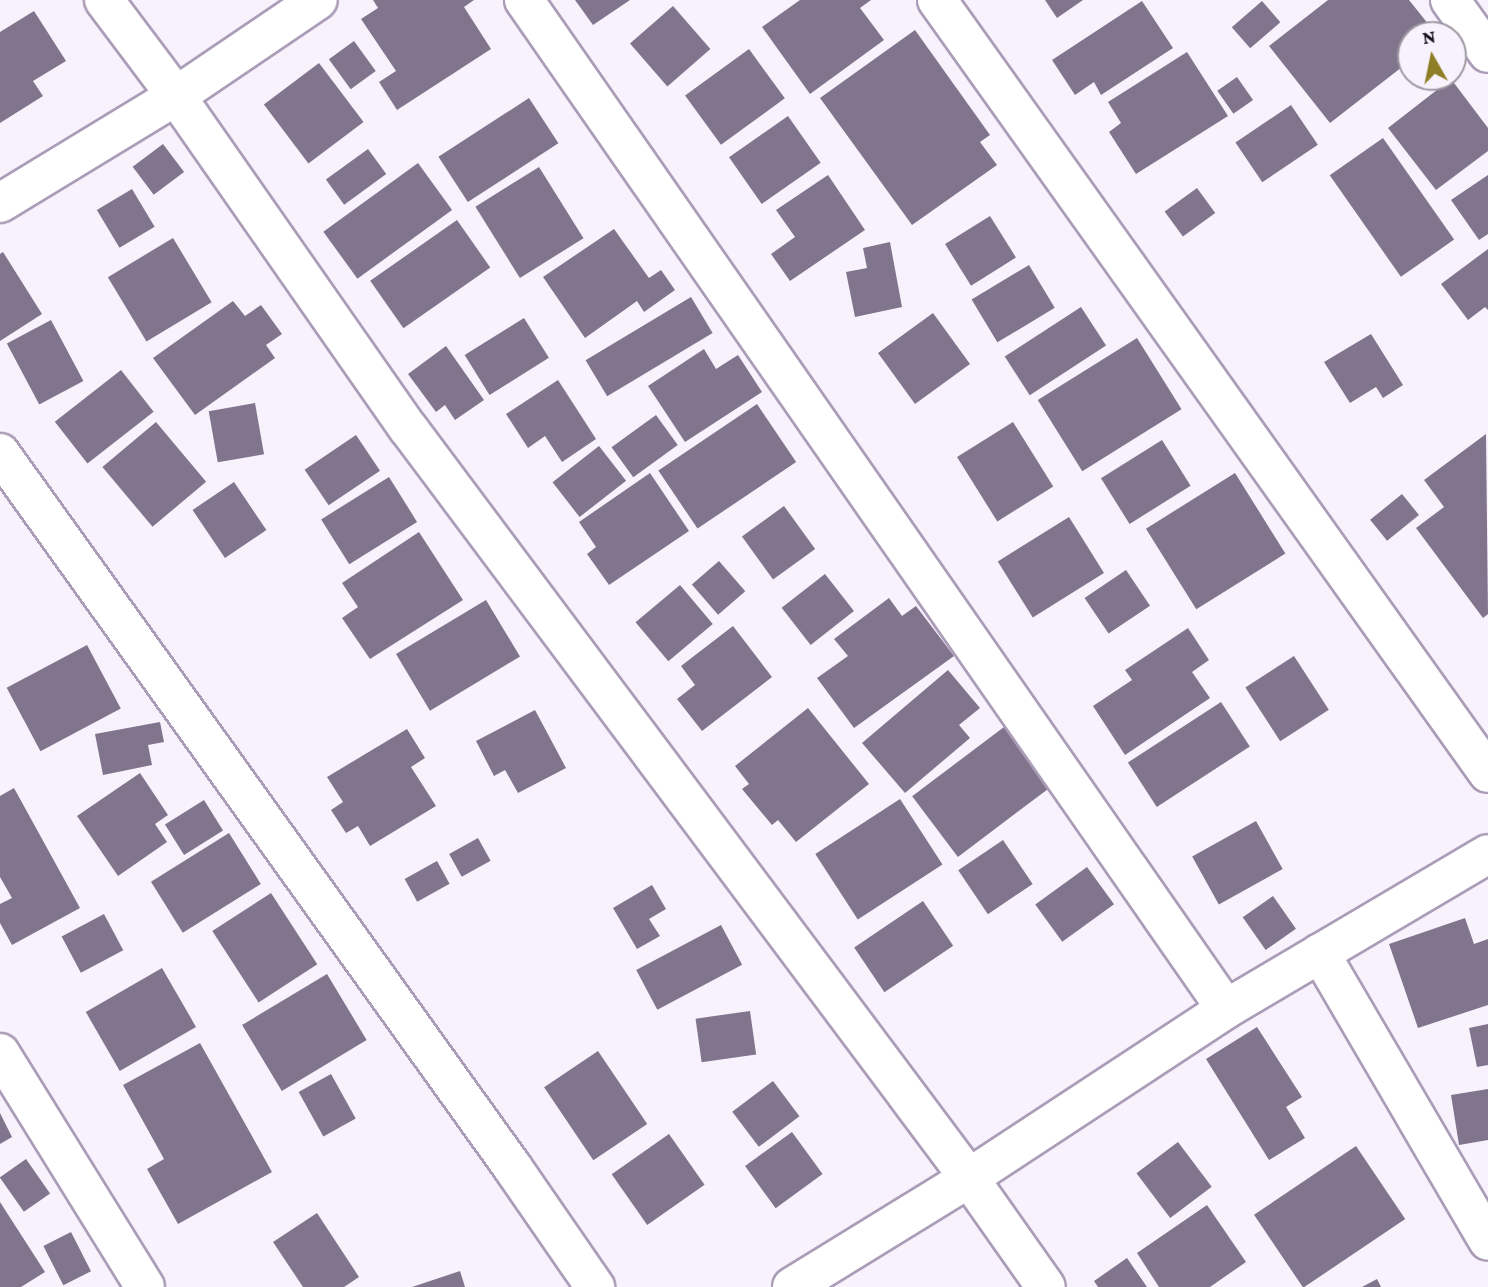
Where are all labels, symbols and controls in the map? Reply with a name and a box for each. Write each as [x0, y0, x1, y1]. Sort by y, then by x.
north arrow [1397, 21, 1467, 91]
text: N [1421, 25, 1437, 48]

